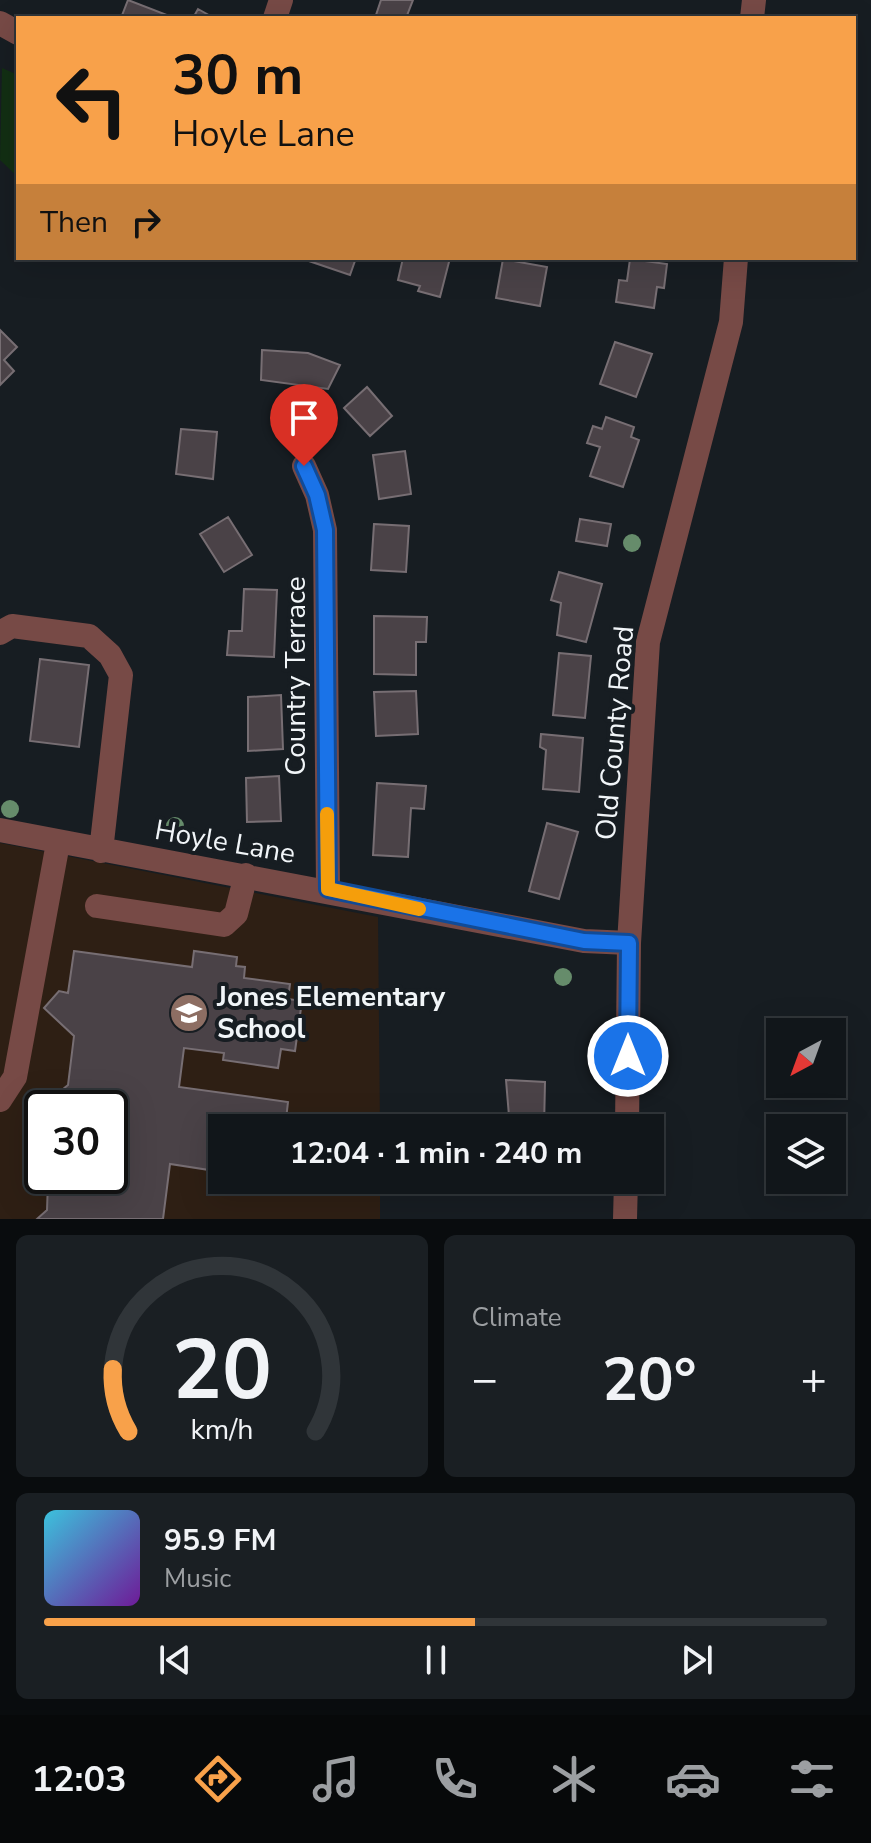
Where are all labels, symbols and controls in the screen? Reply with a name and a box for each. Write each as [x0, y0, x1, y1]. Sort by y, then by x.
text: 30 m [172, 37, 303, 114]
icon: left [40, 48, 144, 152]
text: Hoyle Lane [172, 110, 355, 159]
icon: right [124, 200, 168, 244]
text: Then [40, 202, 108, 243]
pin [270, 384, 338, 466]
icon: arrive [282, 396, 326, 440]
street label: Country Terrace [277, 576, 315, 776]
street label: Old County Road [587, 624, 643, 842]
street label: Hoyle Lane [152, 811, 298, 873]
place label: Jones Elementary School [216, 978, 446, 1048]
school or university icon: Jones Elementary School [168, 992, 210, 1034]
position arrow [586, 1014, 670, 1098]
north arrow [766, 1018, 846, 1098]
map controls [766, 1018, 846, 1194]
speed limit sign: 30 [24, 1090, 128, 1194]
button: layers [766, 1114, 846, 1194]
text: 12:04 · 1 min · 240 m [290, 1133, 582, 1174]
text: Climate [472, 1300, 562, 1335]
text: 20 [172, 1314, 272, 1427]
text: 20° [602, 1339, 697, 1421]
text: − [472, 1350, 498, 1410]
text: + [801, 1350, 827, 1410]
text: km/h [190, 1410, 253, 1449]
text: 95.9 FM [164, 1520, 276, 1561]
text: Music [164, 1561, 231, 1596]
icon: previous [153, 1638, 197, 1682]
icon: pause [414, 1638, 458, 1682]
icon: next [675, 1638, 719, 1682]
icon: directions [190, 1751, 246, 1807]
icon: music [308, 1751, 364, 1807]
icon: phone [427, 1751, 483, 1807]
icon: climate [546, 1751, 602, 1807]
icon: car [665, 1751, 721, 1807]
icon: filters [784, 1751, 840, 1807]
text: 12:03 [31, 1755, 127, 1804]

